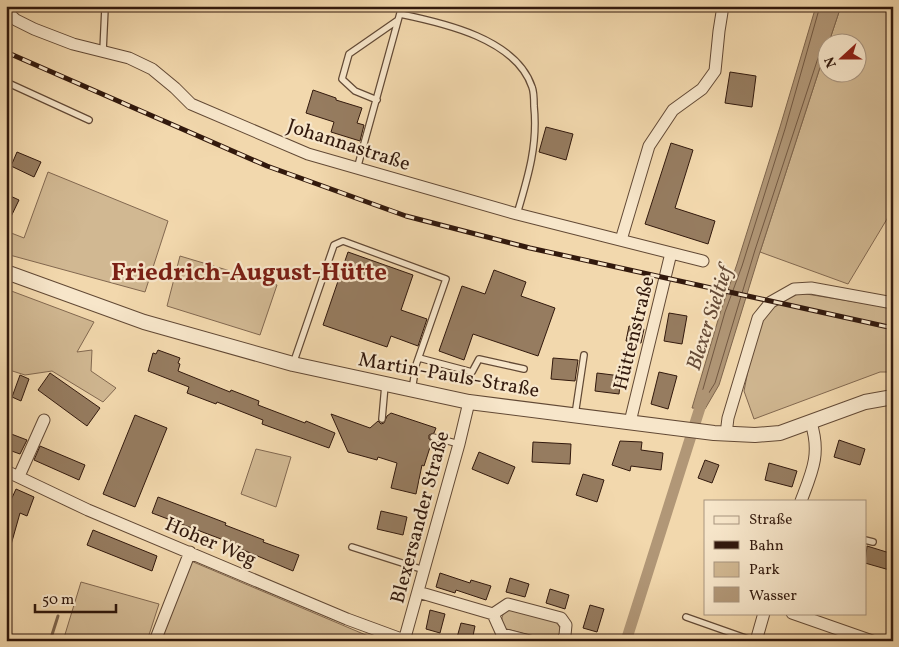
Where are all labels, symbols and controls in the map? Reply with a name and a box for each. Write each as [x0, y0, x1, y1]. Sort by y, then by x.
north arrow [816, 32, 866, 82]
text: N [821, 54, 842, 70]
street label: Johannastraße [283, 113, 414, 179]
district label: Friedrich-August-Hütte [111, 256, 387, 291]
water label: Blexer Sieltief [680, 259, 742, 374]
street label: Hüttenstraße [607, 273, 663, 394]
street label: Martin-Pauls-Straße [356, 346, 541, 406]
street label: Blexersander Straße [384, 428, 457, 607]
legend [704, 500, 866, 614]
text: Straße [749, 510, 792, 531]
street label: Hoher Weg [160, 511, 260, 575]
text: Bahn [749, 536, 784, 557]
text: Park [749, 560, 780, 581]
scale bar [35, 582, 116, 614]
text: Wasser [749, 586, 797, 607]
text: 50 m [42, 590, 74, 611]

